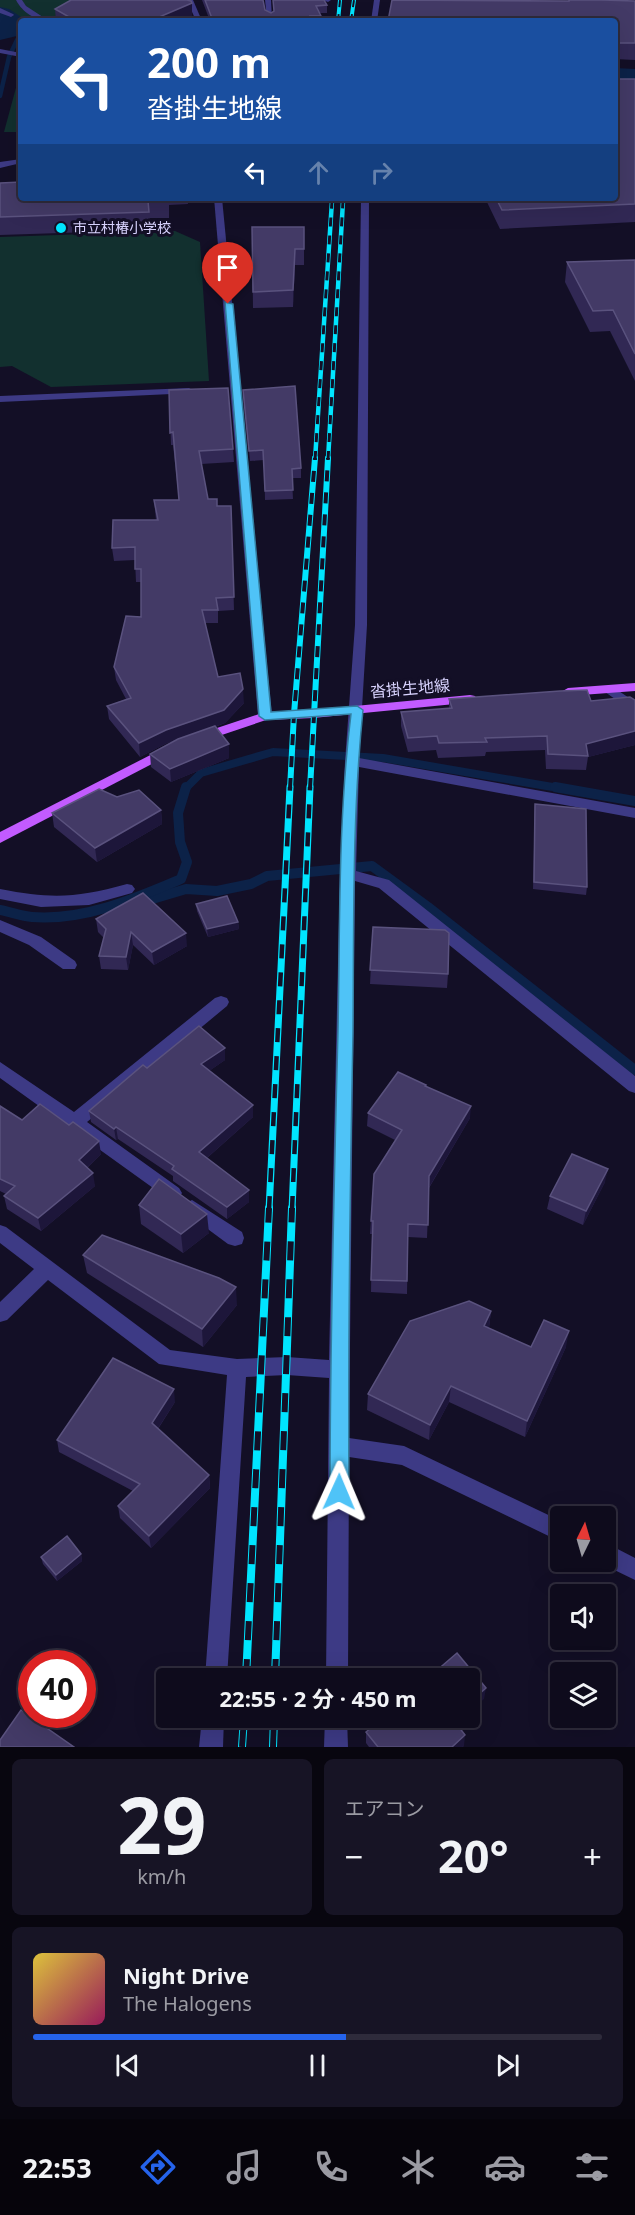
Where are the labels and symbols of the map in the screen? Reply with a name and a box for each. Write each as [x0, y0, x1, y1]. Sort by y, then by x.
place label: 市立村椿小学校 [73, 218, 171, 237]
marker: 市立村椿小学校 [54, 221, 68, 235]
pin [202, 242, 253, 304]
street label: 沓掛生地線 [369, 674, 451, 702]
position arrow [307, 1460, 371, 1524]
north arrow [550, 1506, 616, 1572]
speed limit sign: 40 [18, 1650, 96, 1728]

